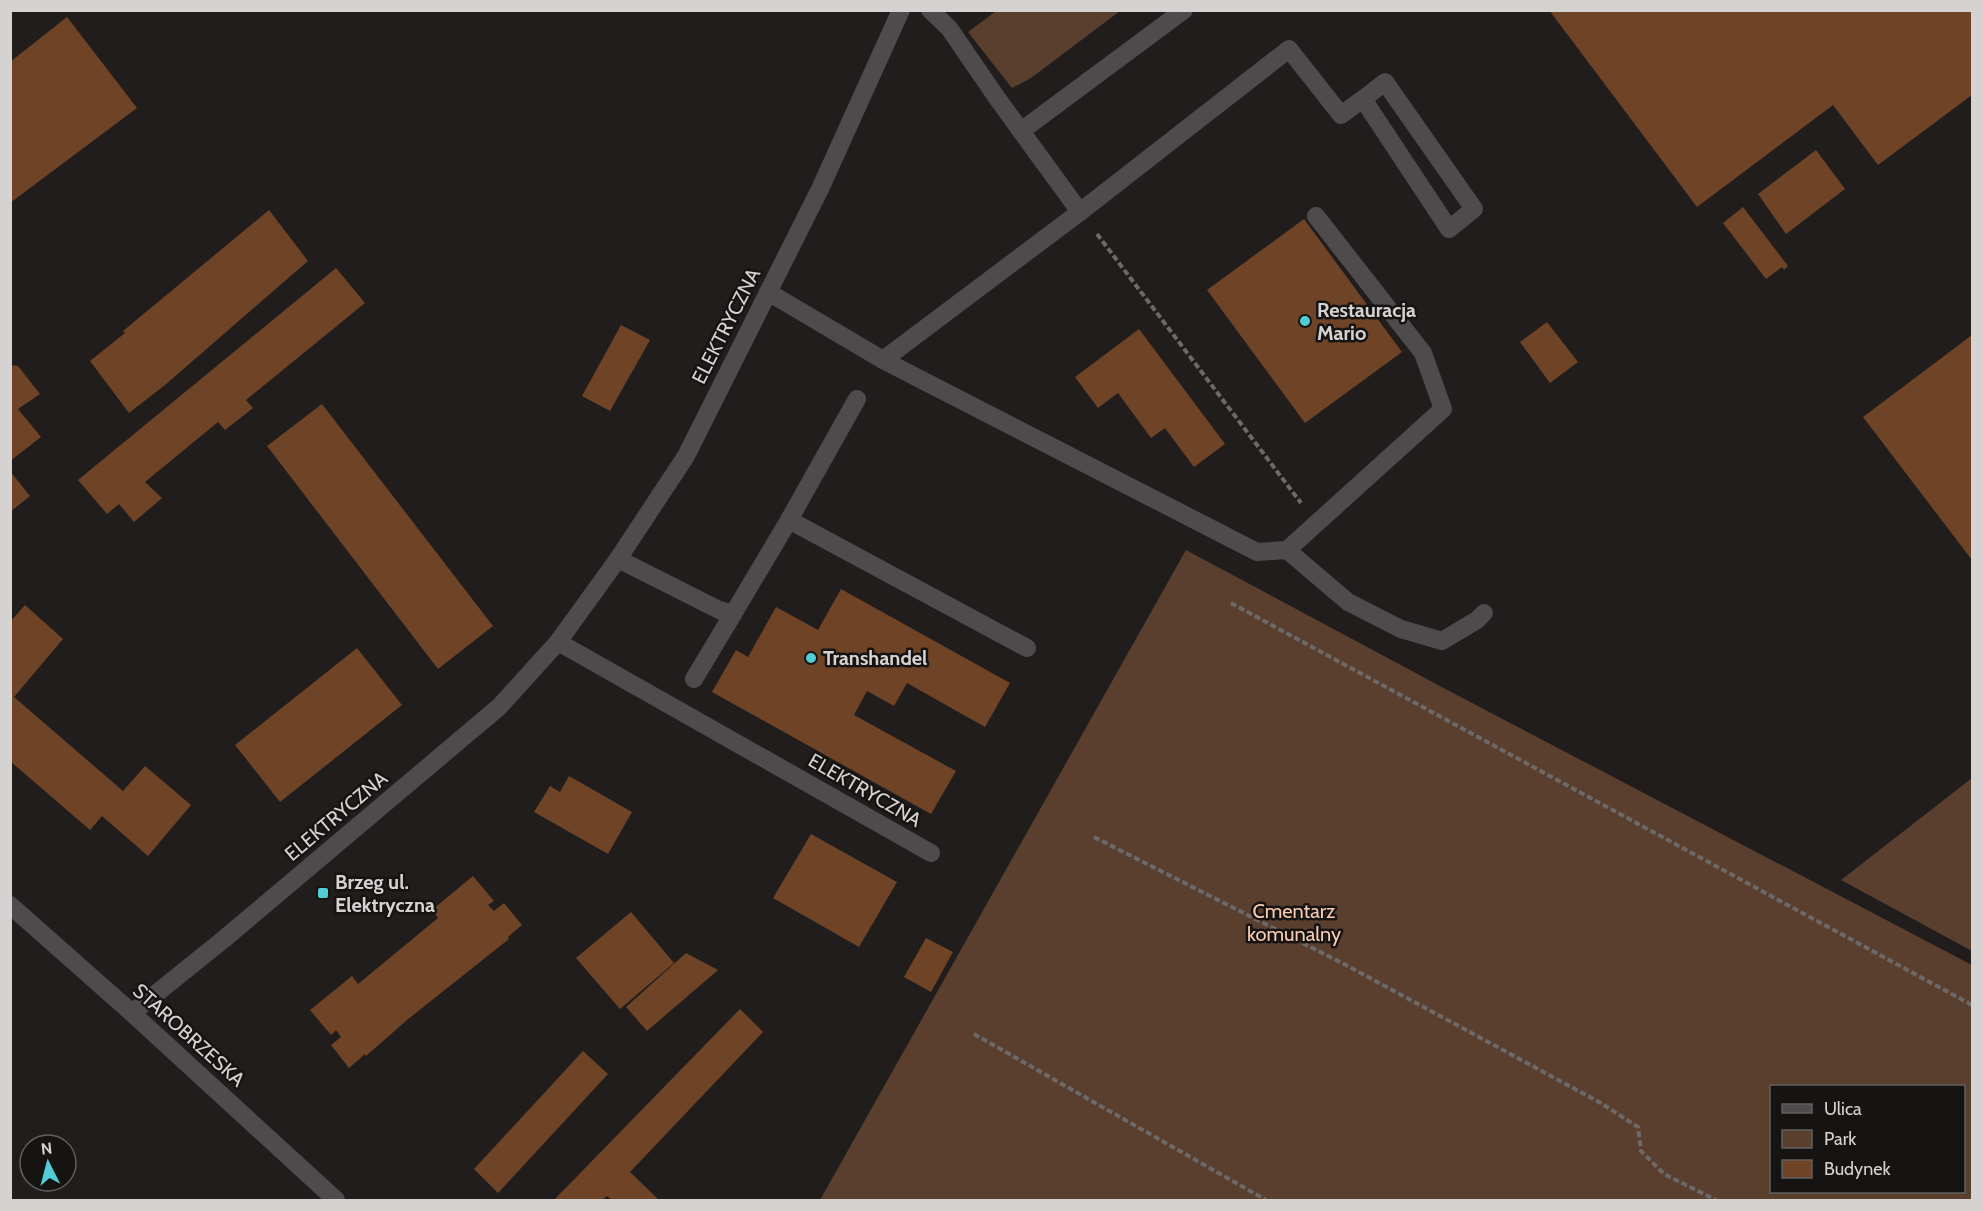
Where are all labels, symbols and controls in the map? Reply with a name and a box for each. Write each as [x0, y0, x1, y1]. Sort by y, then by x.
street label: ELEKTRYCZNA [687, 264, 766, 388]
place label: Restauracja Mario [1317, 298, 1416, 345]
marker: Restauracja Mario [1298, 314, 1312, 328]
place label: Transhandel [823, 646, 927, 670]
marker: Transhandel [804, 651, 818, 665]
street label: ELEKTRYCZNA [804, 748, 926, 832]
street label: ELEKTRYCZNA [280, 766, 393, 866]
place label: Brzeg ul. Elektryczna [335, 870, 435, 917]
marker: Brzeg ul. Elektryczna [316, 886, 330, 900]
park label: Cmentarz komunalny [1247, 899, 1341, 946]
street label: STAROBRZESKA [128, 978, 250, 1092]
legend [1770, 1085, 1965, 1193]
text: Ulica [1824, 1098, 1862, 1120]
text: Park [1824, 1128, 1857, 1150]
north arrow [18, 1133, 78, 1193]
text: N [40, 1139, 53, 1159]
text: Budynek [1824, 1158, 1891, 1180]

